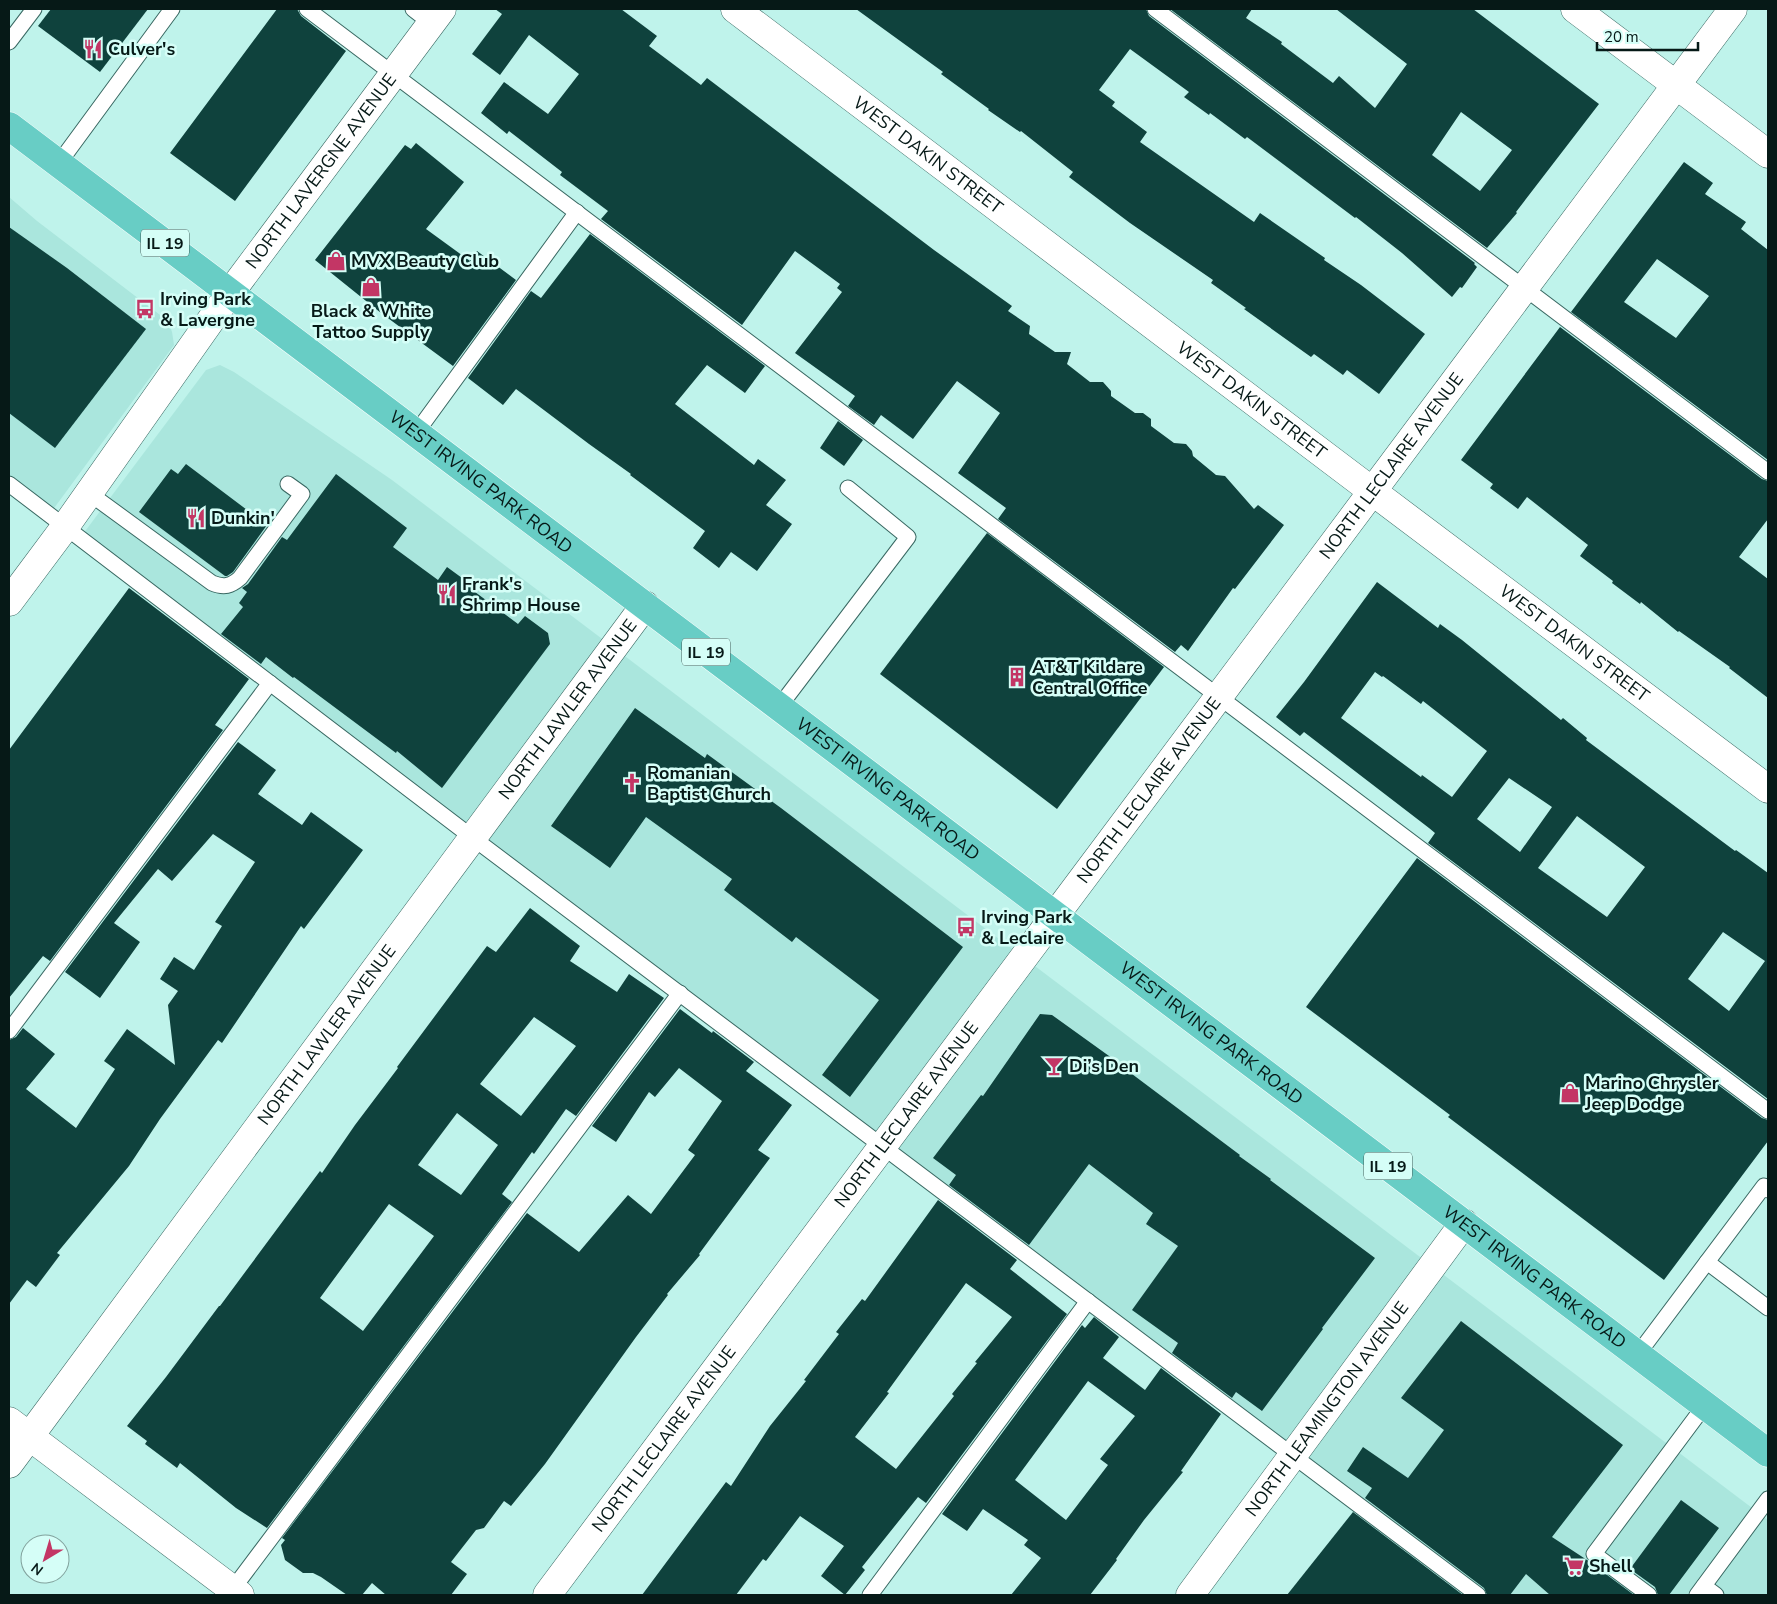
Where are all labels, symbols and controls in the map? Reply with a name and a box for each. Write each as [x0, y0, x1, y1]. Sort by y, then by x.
scale bar [1597, 20, 1698, 52]
text: 20 m [1604, 27, 1639, 47]
place label: Culver's [108, 37, 175, 61]
restaurant icon: Culver's [82, 38, 104, 60]
street label: NORTH LAVERGNE AVENUE [240, 69, 402, 274]
street label: WEST DAKIN STREET [848, 91, 1008, 220]
road number: IL 19 [141, 230, 189, 256]
place label: MVX Beauty Club [351, 249, 499, 273]
shop icon: MVX Beauty Club [325, 250, 347, 272]
shop icon: Black & White Tattoo Supply [360, 276, 382, 298]
place label: Irving Park & Lavergne [160, 287, 255, 332]
bus stop icon: Irving Park & Lavergne [134, 298, 156, 320]
place label: Black & White Tattoo Supply [311, 299, 432, 344]
street label: WEST DAKIN STREET [1172, 336, 1332, 465]
street label: NORTH LECLAIRE AVENUE [1314, 368, 1469, 564]
street label: WEST IRVING PARK ROAD [384, 405, 578, 559]
place label: Dunkin' [211, 506, 275, 530]
restaurant icon: Dunkin' [185, 507, 207, 529]
place label: Frank's Shrimp House [462, 572, 580, 617]
street label: WEST DAKIN STREET [1494, 579, 1654, 708]
restaurant icon: Frank's Shrimp House [436, 583, 458, 605]
street label: NORTH LAWLER AVENUE [493, 614, 642, 804]
road number: IL 19 [682, 638, 730, 666]
place label: AT&T Kildare Central Office [1032, 655, 1148, 700]
building icon: AT&T Kildare Central Office [1006, 666, 1028, 688]
street label: NORTH LECLAIRE AVENUE [1071, 692, 1226, 888]
street label: WEST IRVING PARK ROAD [791, 712, 985, 866]
place label: Romanian Baptist Church [647, 761, 771, 806]
church icon: Romanian Baptist Church [621, 772, 643, 794]
place label: Irving Park & Leclaire [981, 905, 1072, 950]
bus stop icon: Irving Park & Leclaire [955, 916, 977, 938]
street label: NORTH LAWLER AVENUE [252, 940, 401, 1130]
street label: WEST IRVING PARK ROAD [1115, 956, 1308, 1110]
street label: NORTH LECLAIRE AVENUE [829, 1017, 984, 1212]
place label: Di’s Den [1069, 1054, 1139, 1078]
bar icon: Di’s Den [1043, 1055, 1065, 1077]
place label: Marino Chrysler Jeep Dodge [1584, 1071, 1719, 1116]
shop icon: Marino Chrysler Jeep Dodge [1559, 1082, 1581, 1104]
road number: IL 19 [1364, 1152, 1412, 1180]
street label: WEST IRVING PARK ROAD [1438, 1200, 1631, 1354]
street label: NORTH LEAMINGTON AVENUE [1240, 1297, 1414, 1521]
street label: NORTH LECLAIRE AVENUE [586, 1341, 741, 1537]
north arrow [20, 1534, 70, 1584]
place label: Shell [1589, 1554, 1632, 1578]
supermarket icon: Shell [1563, 1555, 1585, 1577]
text: N [27, 1558, 47, 1580]

